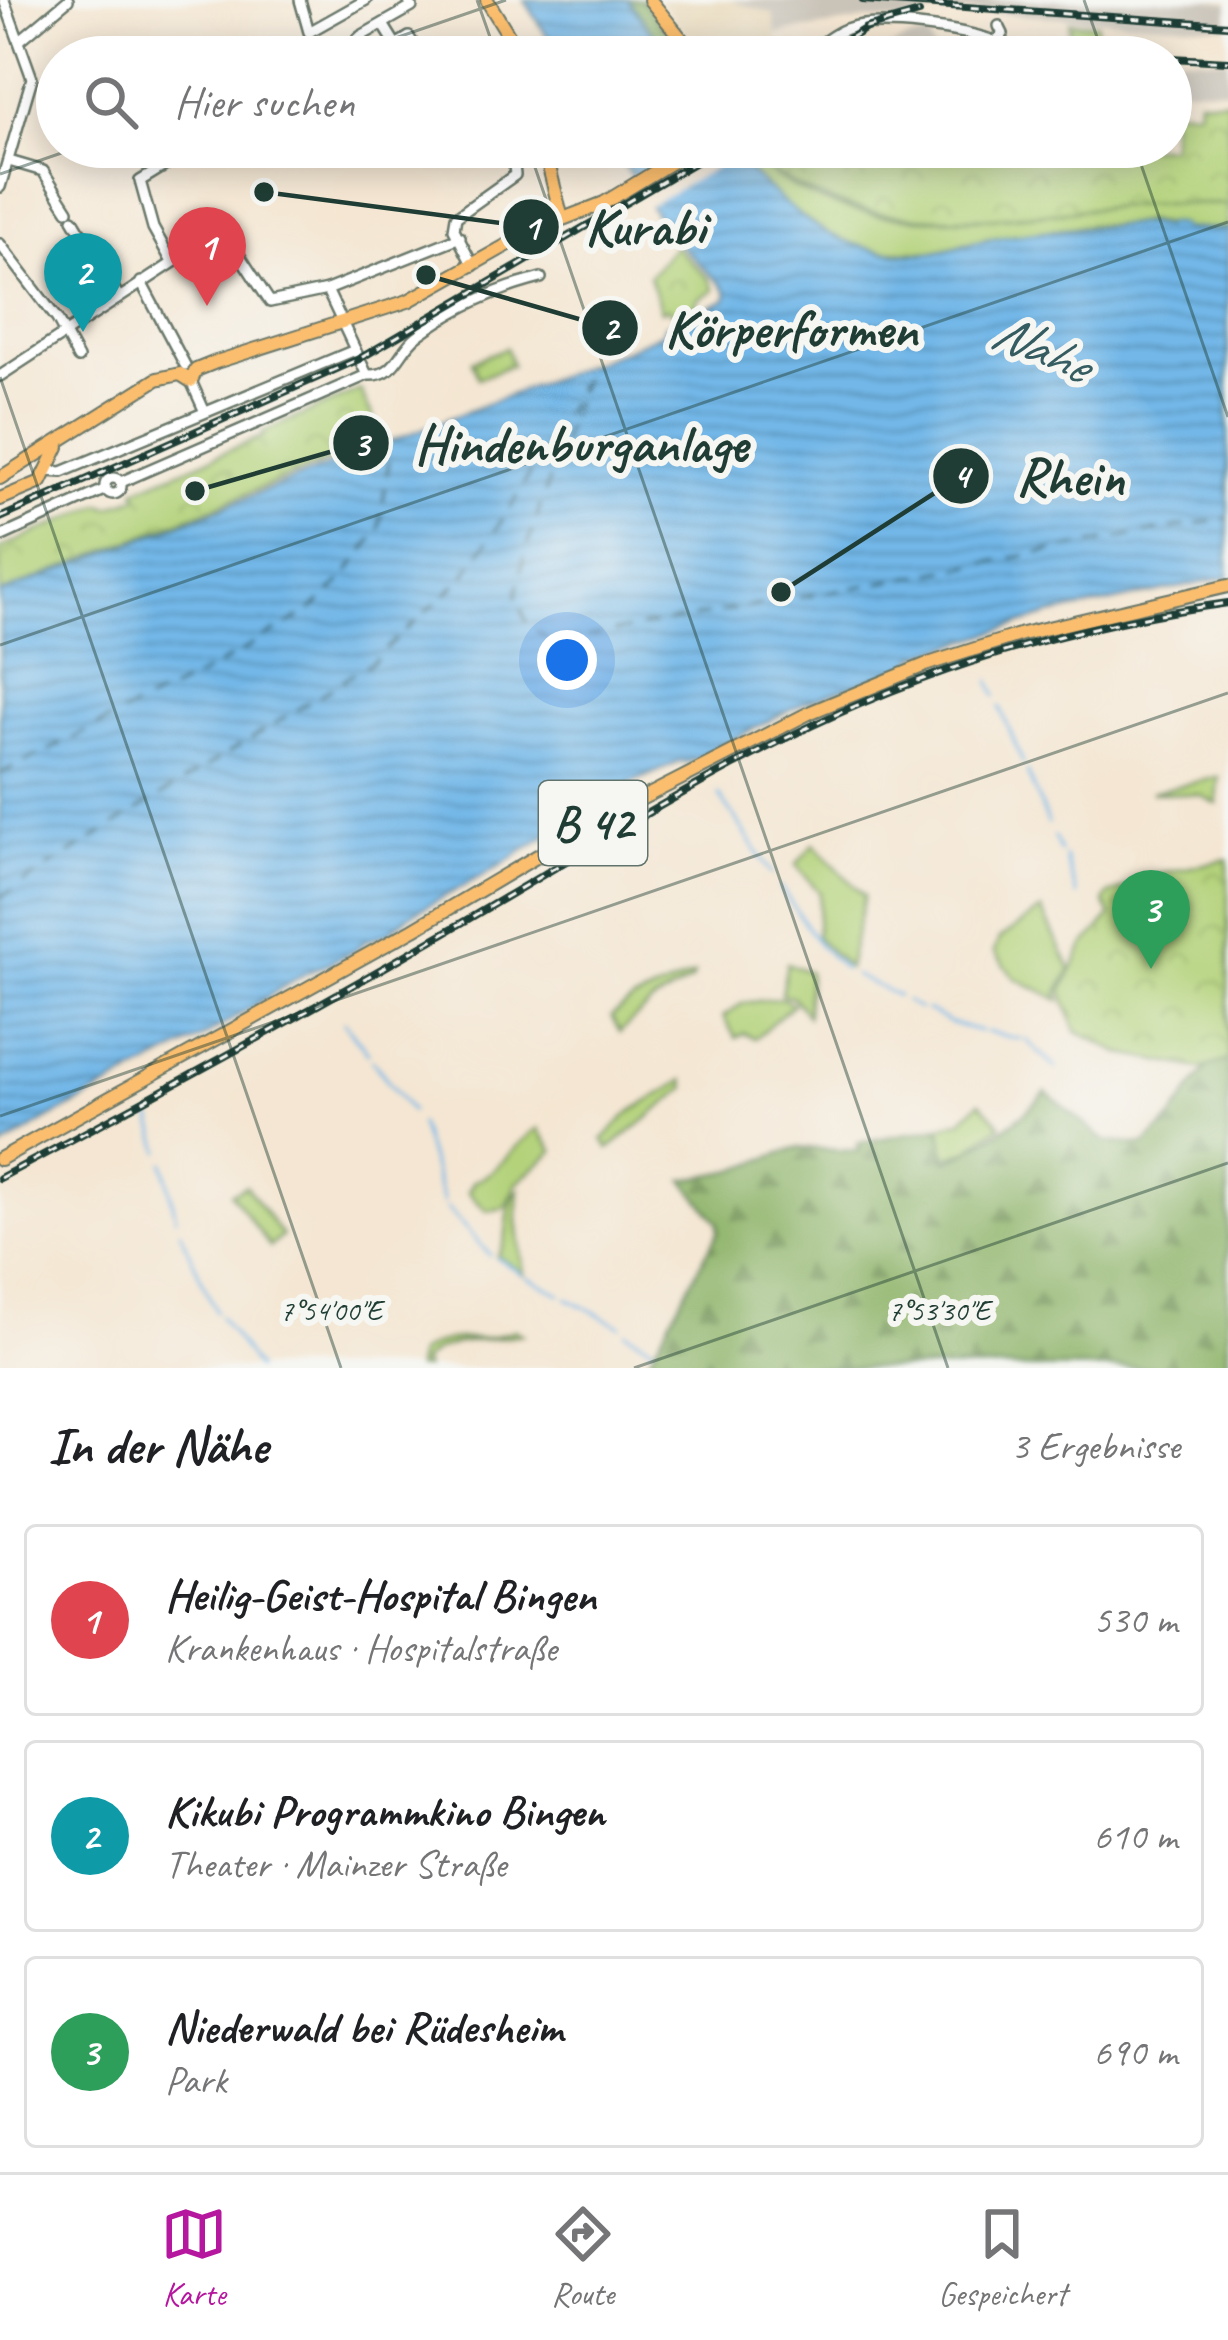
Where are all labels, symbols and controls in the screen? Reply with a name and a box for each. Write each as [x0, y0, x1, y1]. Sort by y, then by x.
search box [36, 36, 1192, 168]
icon: search [78, 69, 144, 135]
text: Hier suchen [174, 74, 354, 131]
callout: Kurabi [501, 182, 730, 272]
text: Kurabi [585, 193, 713, 261]
text: 1 [523, 204, 543, 250]
pin: 1 [168, 207, 246, 306]
pin: 2 [44, 233, 122, 332]
callout: Körperformen [580, 283, 941, 373]
text: Körperformen [665, 295, 919, 363]
water label: Nahe [982, 296, 1107, 401]
text: 2 [602, 305, 622, 351]
callout: Hindenburganlage [331, 398, 771, 488]
text: Hindenburganlage [415, 410, 751, 478]
text: 3 [353, 421, 373, 467]
callout: Rhein [931, 431, 1148, 521]
text: Rhein [1016, 443, 1125, 511]
text: 4 [953, 453, 973, 499]
your location [537, 630, 597, 690]
road number: B 42 [539, 781, 647, 865]
pin: 3 [1112, 870, 1190, 969]
text: 7°54'00"E [280, 1291, 386, 1329]
text: 7°53'30"E [888, 1291, 994, 1329]
text: In der Nähe [48, 1414, 267, 1478]
text: 3 Ergebnisse [1011, 1422, 1180, 1471]
text: Heilig-Geist-Hospital Bingen [165, 1567, 596, 1624]
text: 1 [81, 1596, 99, 1645]
text: 530 m [1093, 1596, 1177, 1645]
text: Krankenhaus · Hospitalstraße [165, 1624, 557, 1673]
text: Kikubi Programmkino Bingen [165, 1783, 605, 1840]
text: 2 [81, 1812, 99, 1861]
text: 610 m [1093, 1812, 1177, 1861]
text: Theater · Mainzer Straße [165, 1840, 506, 1889]
text: Niederwald bei Rüdesheim [165, 1999, 562, 2056]
text: 3 [81, 2028, 99, 2077]
text: 690 m [1093, 2028, 1177, 2077]
text: Park [165, 2056, 227, 2105]
tab: Karte [161, 2201, 227, 2315]
tab: Route [550, 2201, 616, 2315]
tab: Gespeichert [938, 2201, 1067, 2315]

